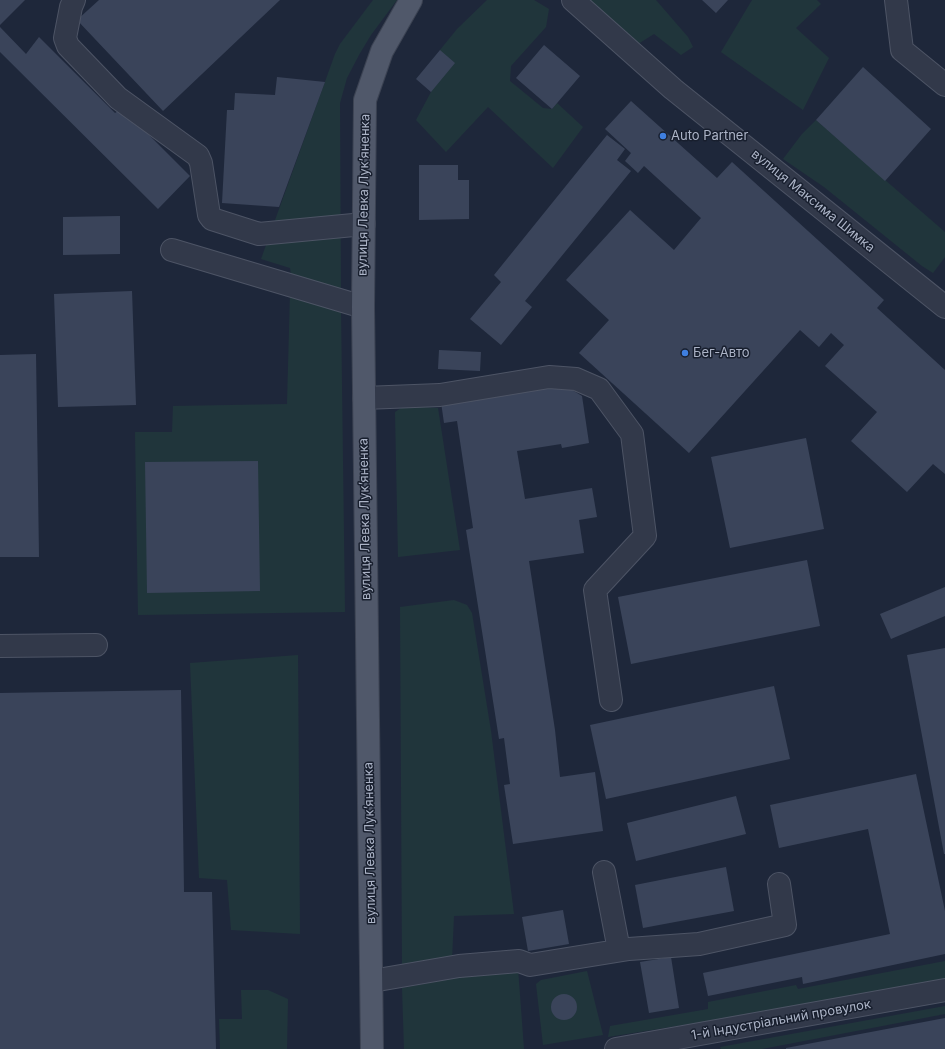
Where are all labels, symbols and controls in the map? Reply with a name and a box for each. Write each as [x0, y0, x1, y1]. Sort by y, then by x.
street label: вулиця Левка Лукʼяненка [355, 114, 373, 276]
place label: Auto Partner [671, 128, 748, 144]
marker: Auto Partner [658, 131, 668, 141]
street label: вулиця Максима Шимка [748, 146, 878, 256]
place label: Бег-Авто [693, 345, 750, 361]
marker: Бег-Авто [680, 348, 690, 358]
street label: вулиця Левка Лукʼяненка [356, 438, 374, 600]
street label: вулиця Левка Лукʼяненка [361, 762, 379, 924]
street label: 1-й Індустріальний провулок [690, 996, 872, 1044]

